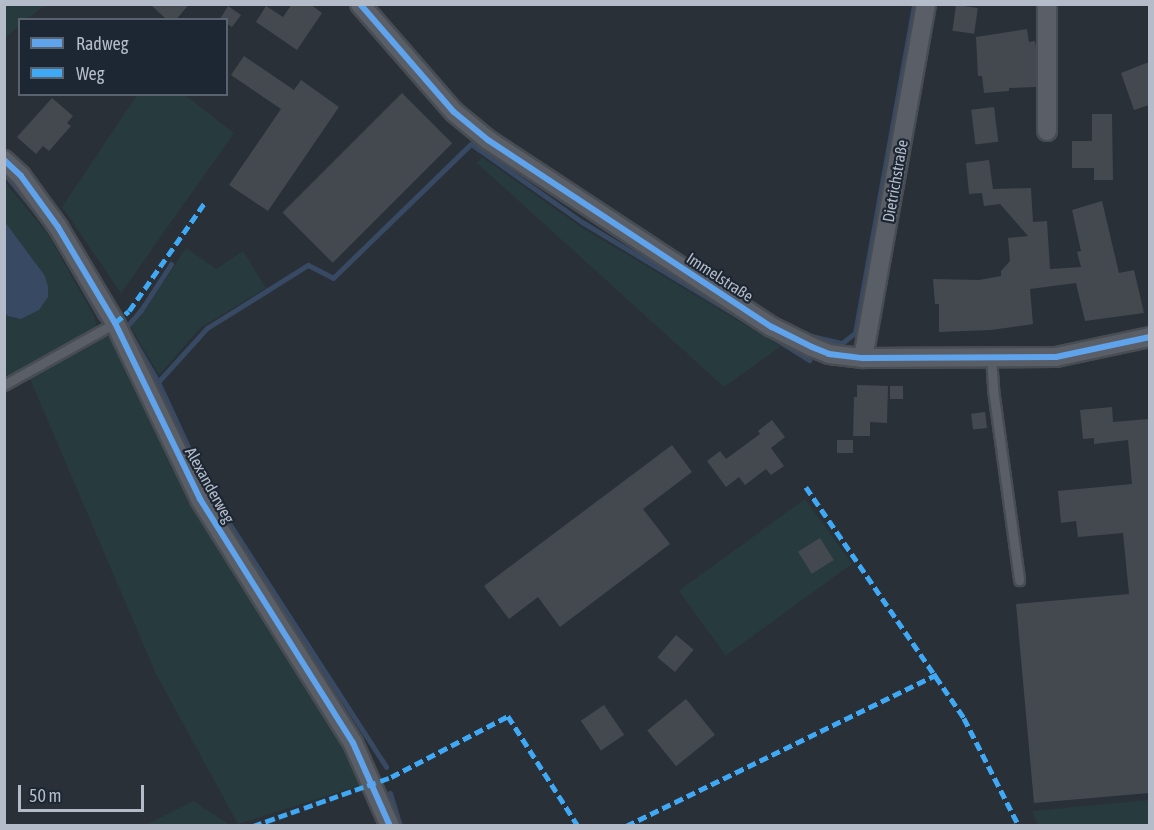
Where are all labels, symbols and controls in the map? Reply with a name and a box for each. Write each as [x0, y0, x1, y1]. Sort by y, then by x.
legend [18, 18, 228, 96]
text: Radweg [76, 33, 128, 54]
text: Weg [76, 63, 104, 84]
street label: Dietrichstraße [878, 138, 912, 224]
street label: Immelstraße [683, 248, 757, 306]
street label: Alexanderweg [181, 444, 239, 526]
scale bar [21, 773, 147, 811]
text: 50 m [29, 785, 61, 806]

